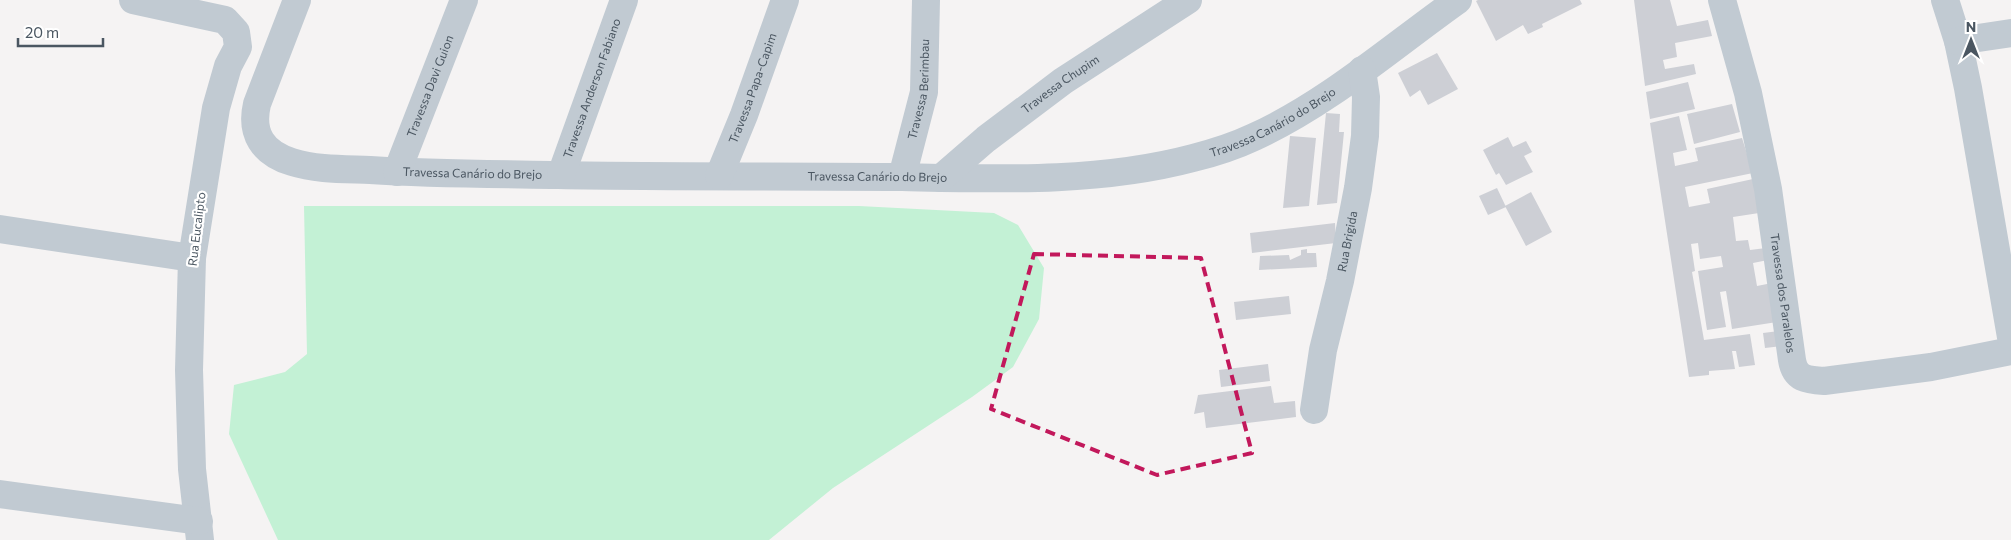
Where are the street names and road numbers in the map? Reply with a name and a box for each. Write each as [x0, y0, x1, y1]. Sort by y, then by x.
street label: Travessa Anderson Fabiano [560, 16, 623, 160]
street label: Travessa Papa-Capim [725, 31, 779, 145]
street label: Travessa Davi Guion [403, 33, 456, 139]
street label: Travessa Berimbau [904, 39, 931, 141]
street label: Travessa Chupim [1018, 51, 1101, 116]
street label: Travessa Canário do Brejo [1208, 84, 1338, 159]
street label: Travessa Canário do Brejo [402, 164, 542, 181]
street label: Travessa Canário do Brejo [808, 169, 947, 184]
street label: Rua Eucalipto [185, 191, 207, 267]
street label: Rua Brigida [1334, 210, 1359, 273]
street label: Travessa dos Paralelos [1768, 232, 1799, 354]

